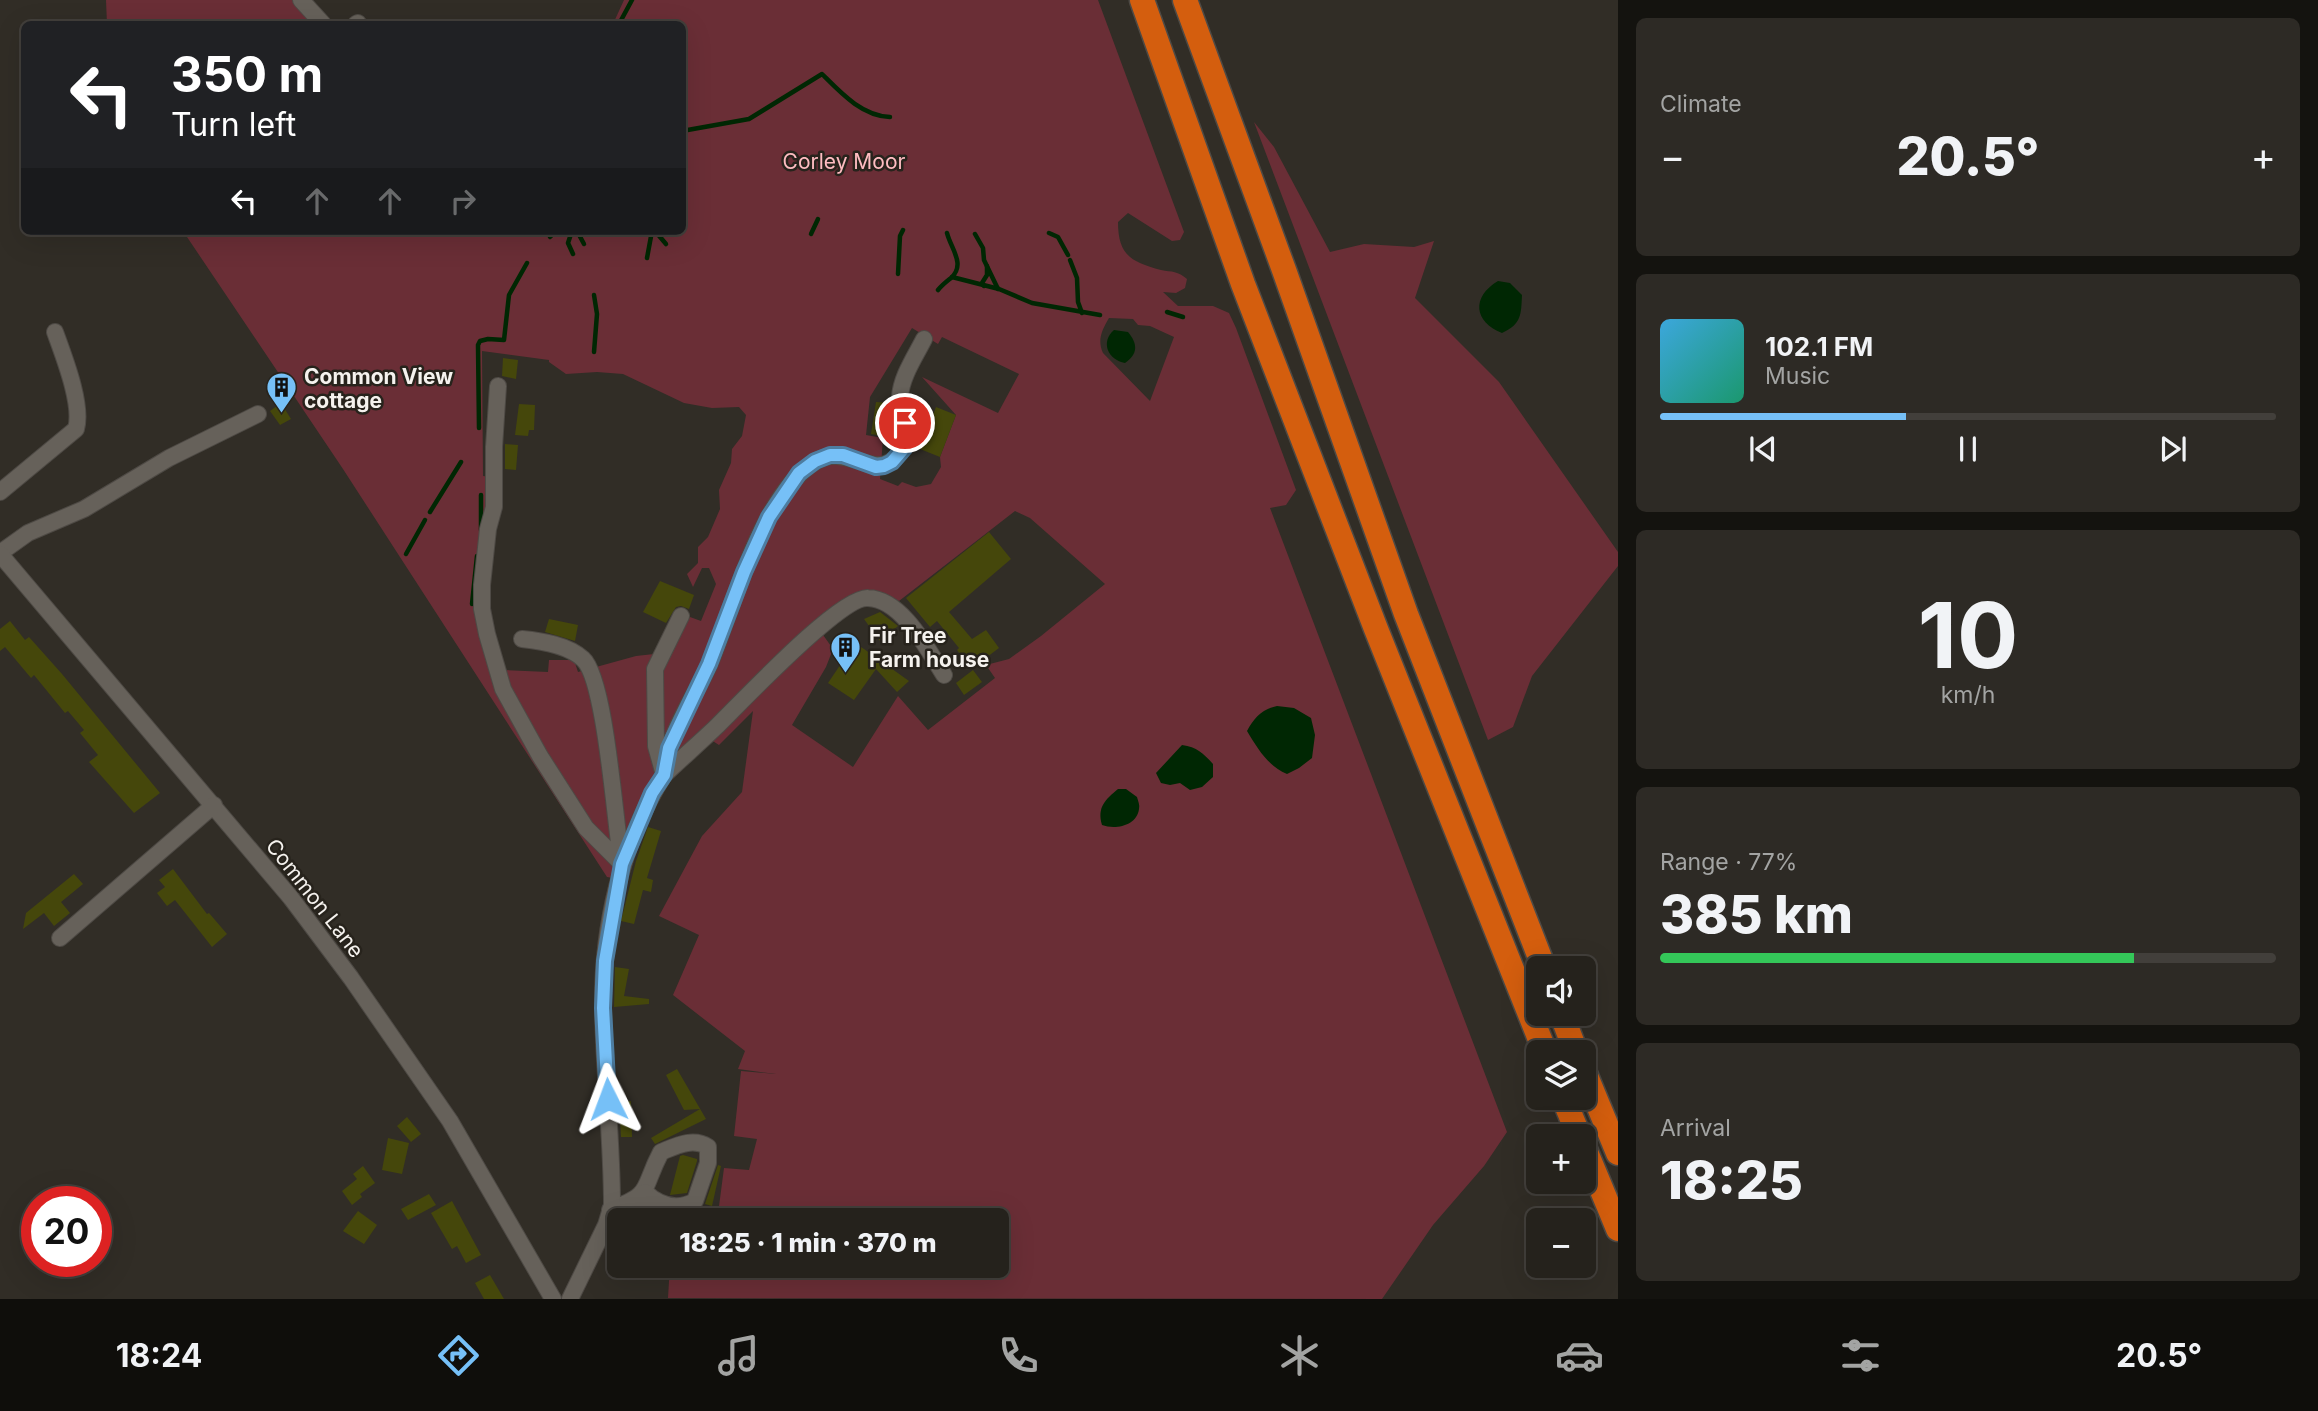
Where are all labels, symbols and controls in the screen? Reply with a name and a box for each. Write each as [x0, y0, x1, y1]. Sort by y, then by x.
text: 350 m [171, 45, 323, 104]
icon: left [56, 49, 147, 140]
text: Climate [1660, 90, 1742, 118]
text: Turn left [171, 105, 296, 144]
text: 20.5° [1896, 125, 2040, 188]
text: − [1660, 133, 1685, 179]
text: + [2251, 133, 2276, 179]
park label: Corley Moor [783, 149, 906, 174]
icon: left [225, 182, 263, 220]
icon: ahead [298, 182, 336, 220]
icon: ahead [371, 182, 409, 220]
icon: right [444, 182, 482, 220]
text: 102.1 FM [1765, 331, 1873, 362]
text: Music [1765, 362, 1830, 390]
place label: Common View cottage [304, 364, 453, 413]
building icon: Common View cottage [264, 371, 298, 415]
pin [875, 393, 935, 453]
icon: arrive [886, 404, 924, 442]
icon: previous [1744, 430, 1782, 468]
icon: pause [1949, 430, 1987, 468]
icon: next [2154, 430, 2192, 468]
text: 10 [1918, 580, 2018, 690]
place label: Fir Tree Farm house [869, 623, 989, 672]
building icon: Fir Tree Farm house [829, 630, 863, 674]
text: km/h [1941, 681, 1995, 709]
street label: Common Lane [261, 834, 369, 962]
text: Range · 77% [1660, 848, 1797, 876]
text: 385 km [1660, 883, 1853, 946]
map controls [1526, 956, 1596, 1278]
button: sound [1526, 956, 1596, 1026]
button: layers [1526, 1040, 1596, 1110]
position arrow [571, 1062, 645, 1136]
text: Arrival [1660, 1114, 1731, 1142]
button: + [1526, 1124, 1596, 1194]
text: 18:25 [1660, 1149, 1803, 1212]
speed limit sign: 20 [21, 1186, 112, 1277]
button: − [1526, 1208, 1596, 1278]
text: 18:25 · 1 min · 370 m [679, 1227, 937, 1258]
icon: directions [434, 1331, 483, 1380]
icon: music [714, 1331, 763, 1380]
icon: phone [994, 1331, 1043, 1380]
icon: climate [1275, 1331, 1324, 1380]
icon: car [1555, 1331, 1604, 1380]
icon: filters [1836, 1331, 1885, 1380]
text: 18:24 [116, 1336, 202, 1375]
text: 20.5° [2116, 1336, 2202, 1375]

